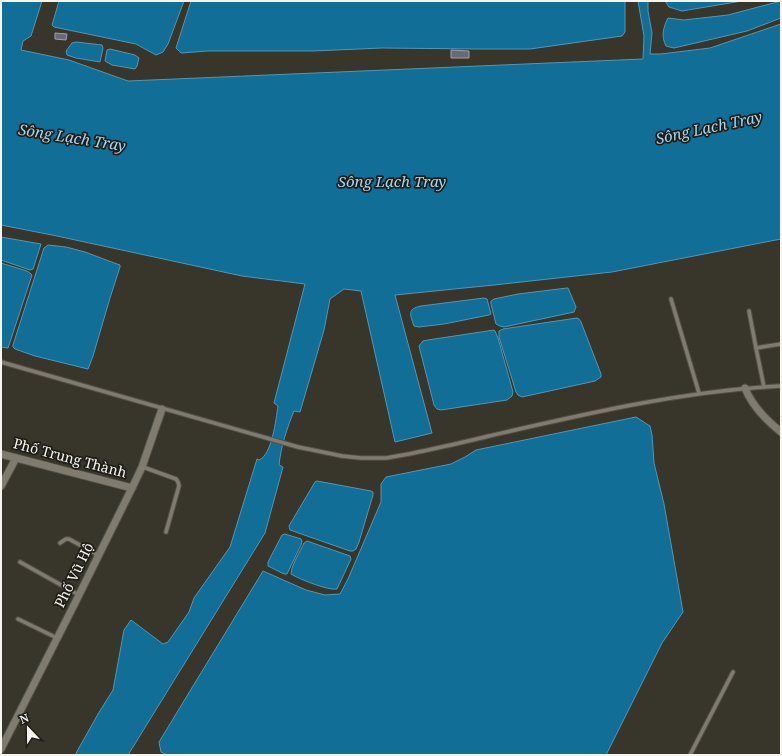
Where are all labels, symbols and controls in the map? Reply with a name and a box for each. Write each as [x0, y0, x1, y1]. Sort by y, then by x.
water label: Sông Lạch Tray [654, 106, 764, 148]
water label: Sông Lạch Tray [17, 119, 127, 155]
water label: Sông Lạch Tray [338, 171, 446, 191]
street label: Phố Trung Thành [11, 433, 129, 482]
street label: Phố Vũ Hộ [50, 539, 97, 611]
north arrow [8, 708, 48, 748]
text: N [17, 710, 31, 727]

